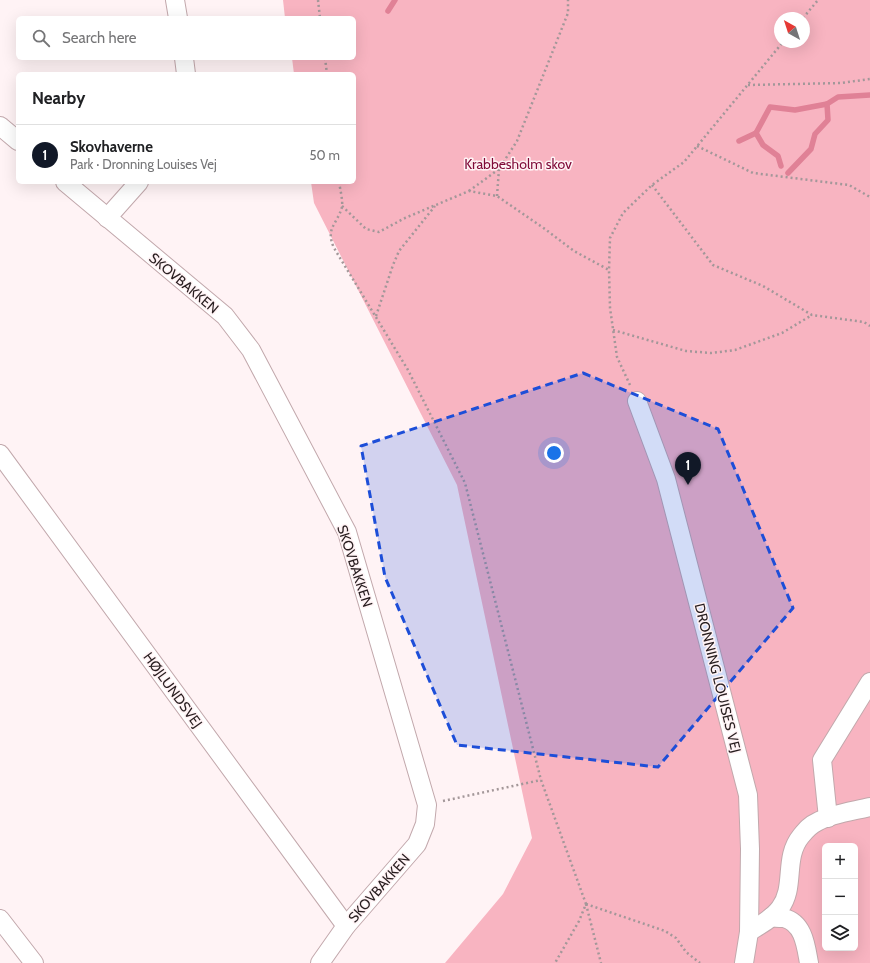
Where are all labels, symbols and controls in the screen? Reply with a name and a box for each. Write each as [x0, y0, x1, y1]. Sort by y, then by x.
north arrow [774, 12, 810, 48]
search box [16, 16, 356, 60]
icon: search [30, 27, 52, 49]
text: Search here [62, 29, 137, 47]
text: Nearby [32, 88, 85, 108]
text: Skovhaverne [70, 138, 153, 156]
text: 1 [43, 147, 47, 163]
text: 50 m [310, 147, 340, 163]
park label: Krabbesholm skov [464, 155, 572, 173]
text: Park · Dronning Louises Vej [70, 156, 217, 172]
street label: SKOVBAKKEN [146, 249, 222, 317]
your location [544, 443, 564, 463]
pin: 1 [675, 452, 701, 485]
street label: SKOVBAKKEN [333, 523, 377, 609]
street label: DRONNING LOUISES VEJ [691, 601, 745, 755]
street label: HØJLUNDSVEJ [139, 649, 207, 731]
map controls [822, 843, 858, 951]
button: + [822, 843, 858, 879]
street label: SKOVBAKKEN [344, 850, 414, 926]
button: − [822, 879, 858, 915]
button: layers [822, 915, 858, 951]

